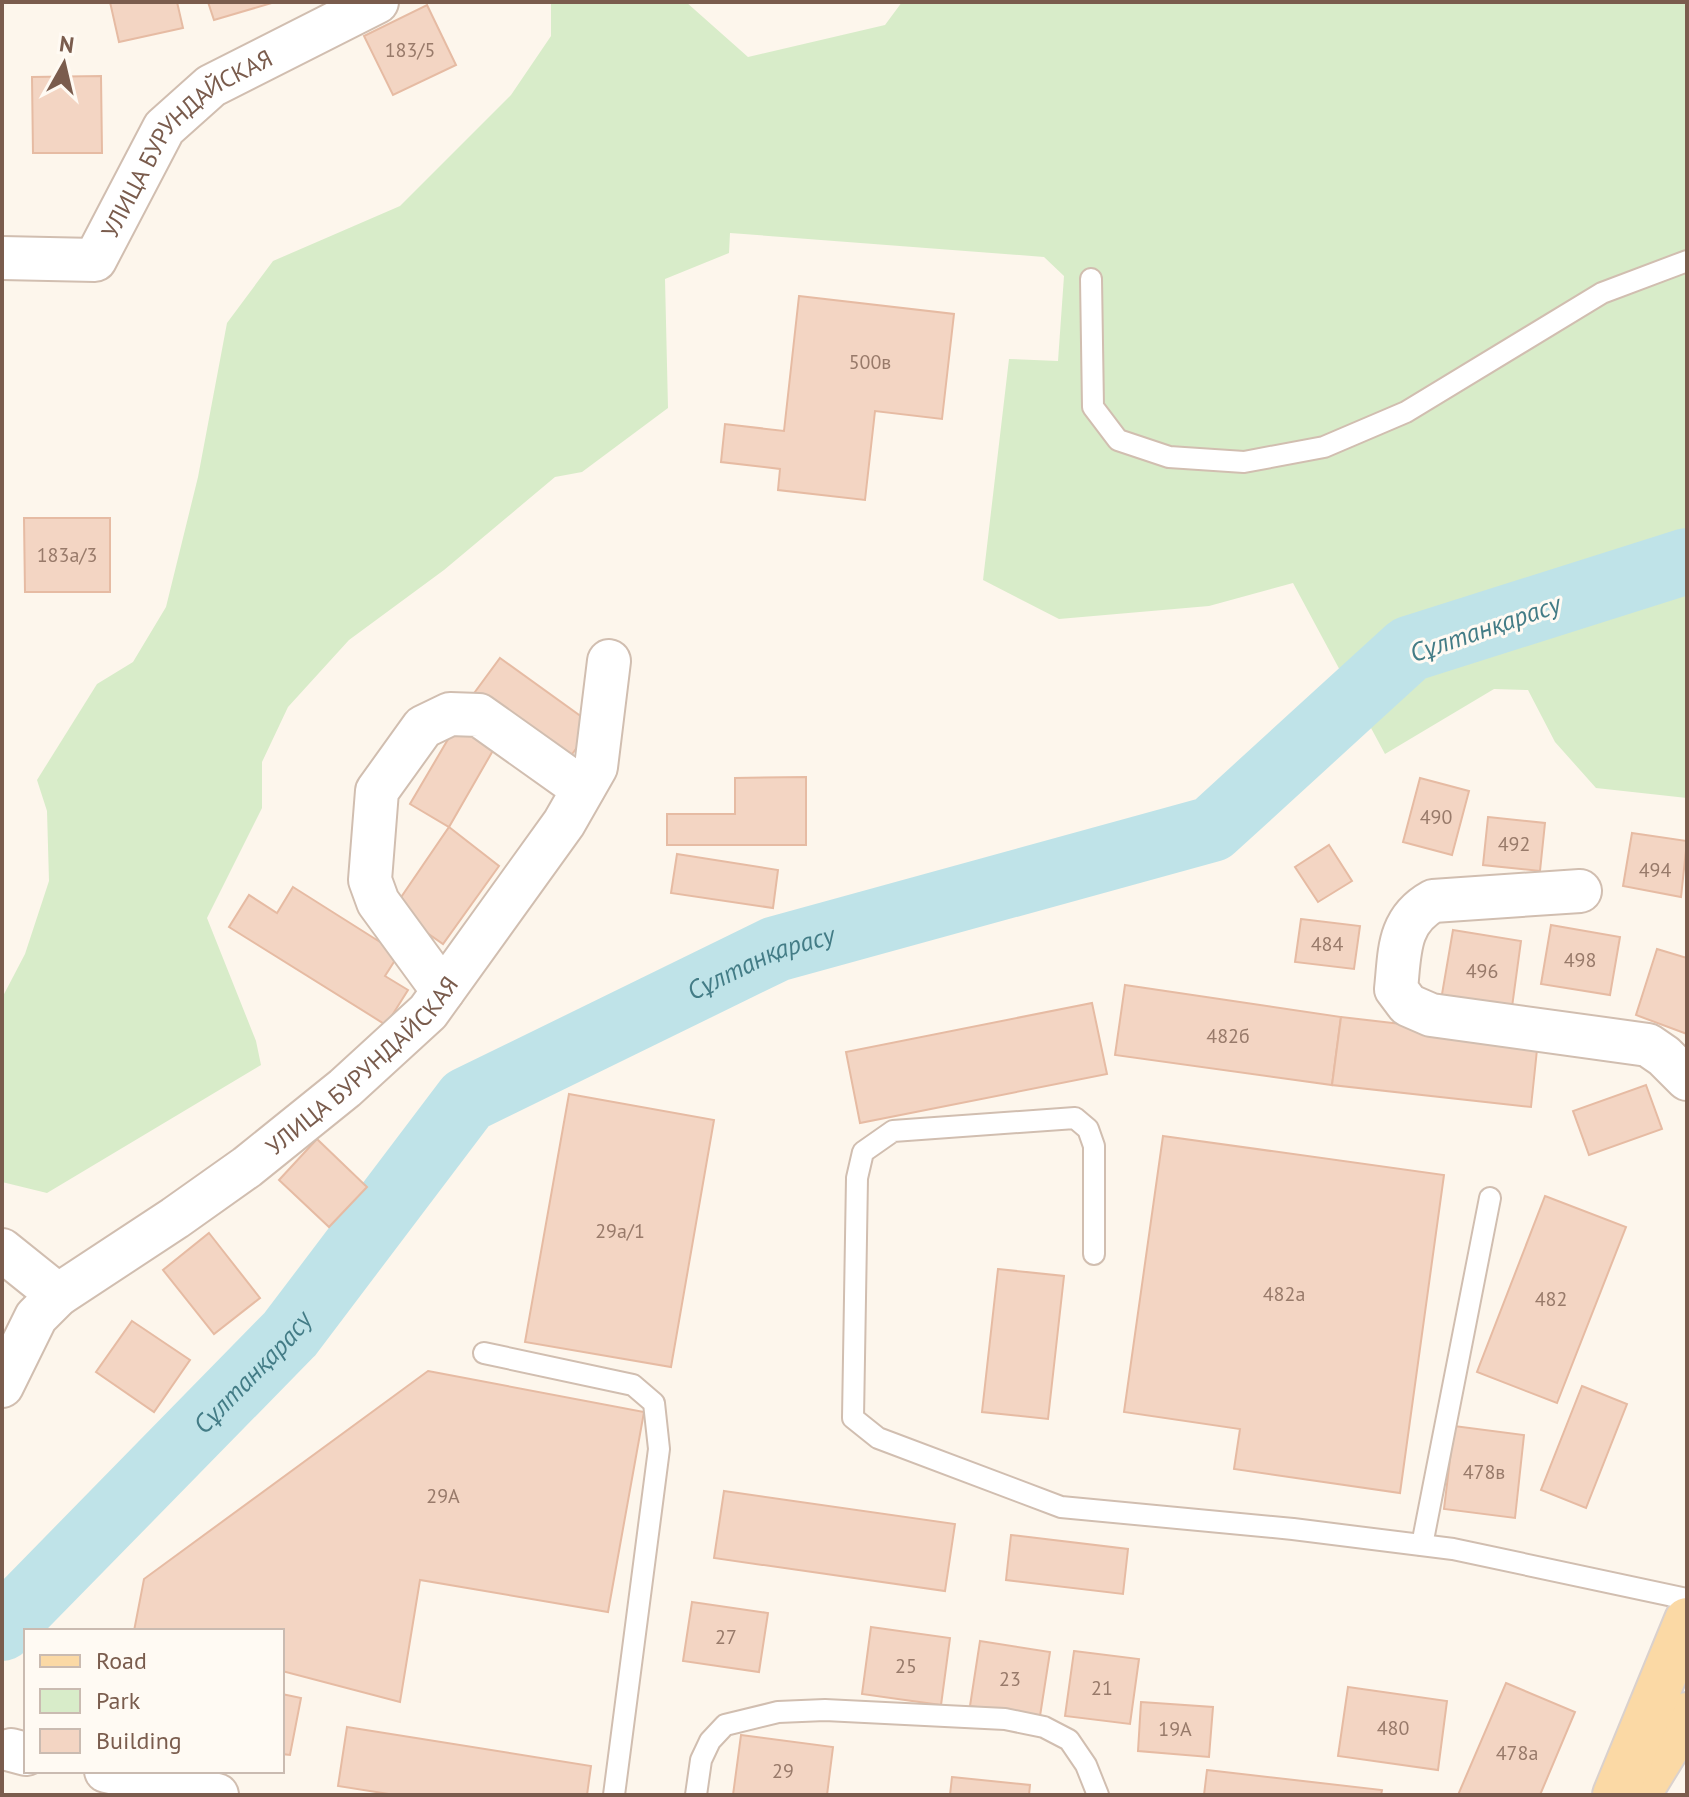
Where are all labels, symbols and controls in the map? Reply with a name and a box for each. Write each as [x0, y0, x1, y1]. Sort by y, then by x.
north arrow [24, 24, 104, 104]
text: N [58, 29, 76, 59]
house number: 183/5 [385, 37, 435, 63]
street label: УЛИЦА БУРУНДАЙСКАЯ [94, 42, 277, 243]
house number: 500в [849, 349, 891, 375]
house number: 183а/3 [37, 542, 97, 568]
water label: Сұлтанқарасу [1405, 586, 1566, 669]
house number: 490 [1420, 804, 1452, 830]
house number: 492 [1498, 831, 1530, 857]
house number: 494 [1639, 857, 1671, 883]
water label: Сұлтанқарасу [681, 917, 840, 1007]
house number: 484 [1311, 931, 1343, 957]
house number: 498 [1564, 947, 1596, 973]
house number: 496 [1466, 958, 1498, 984]
street label: УЛИЦА БУРУНДАЙСКАЯ [259, 970, 464, 1161]
house number: 482б [1206, 1023, 1250, 1049]
house number: 29а/1 [595, 1218, 645, 1244]
house number: 482а [1263, 1281, 1305, 1307]
house number: 482 [1535, 1286, 1567, 1312]
water label: Сұлтанқарасу [186, 1303, 319, 1440]
house number: 478в [1463, 1459, 1505, 1485]
house number: 29А [426, 1483, 460, 1509]
house number: 27 [715, 1624, 737, 1650]
legend [24, 1629, 284, 1773]
text: Road [96, 1645, 147, 1676]
house number: 25 [895, 1653, 917, 1679]
house number: 23 [999, 1666, 1021, 1692]
house number: 21 [1091, 1675, 1113, 1701]
text: Park [96, 1685, 141, 1716]
house number: 480 [1377, 1715, 1409, 1741]
house number: 19А [1158, 1716, 1192, 1742]
text: Building [96, 1725, 182, 1756]
house number: 478а [1496, 1740, 1538, 1766]
house number: 29 [772, 1758, 794, 1784]

